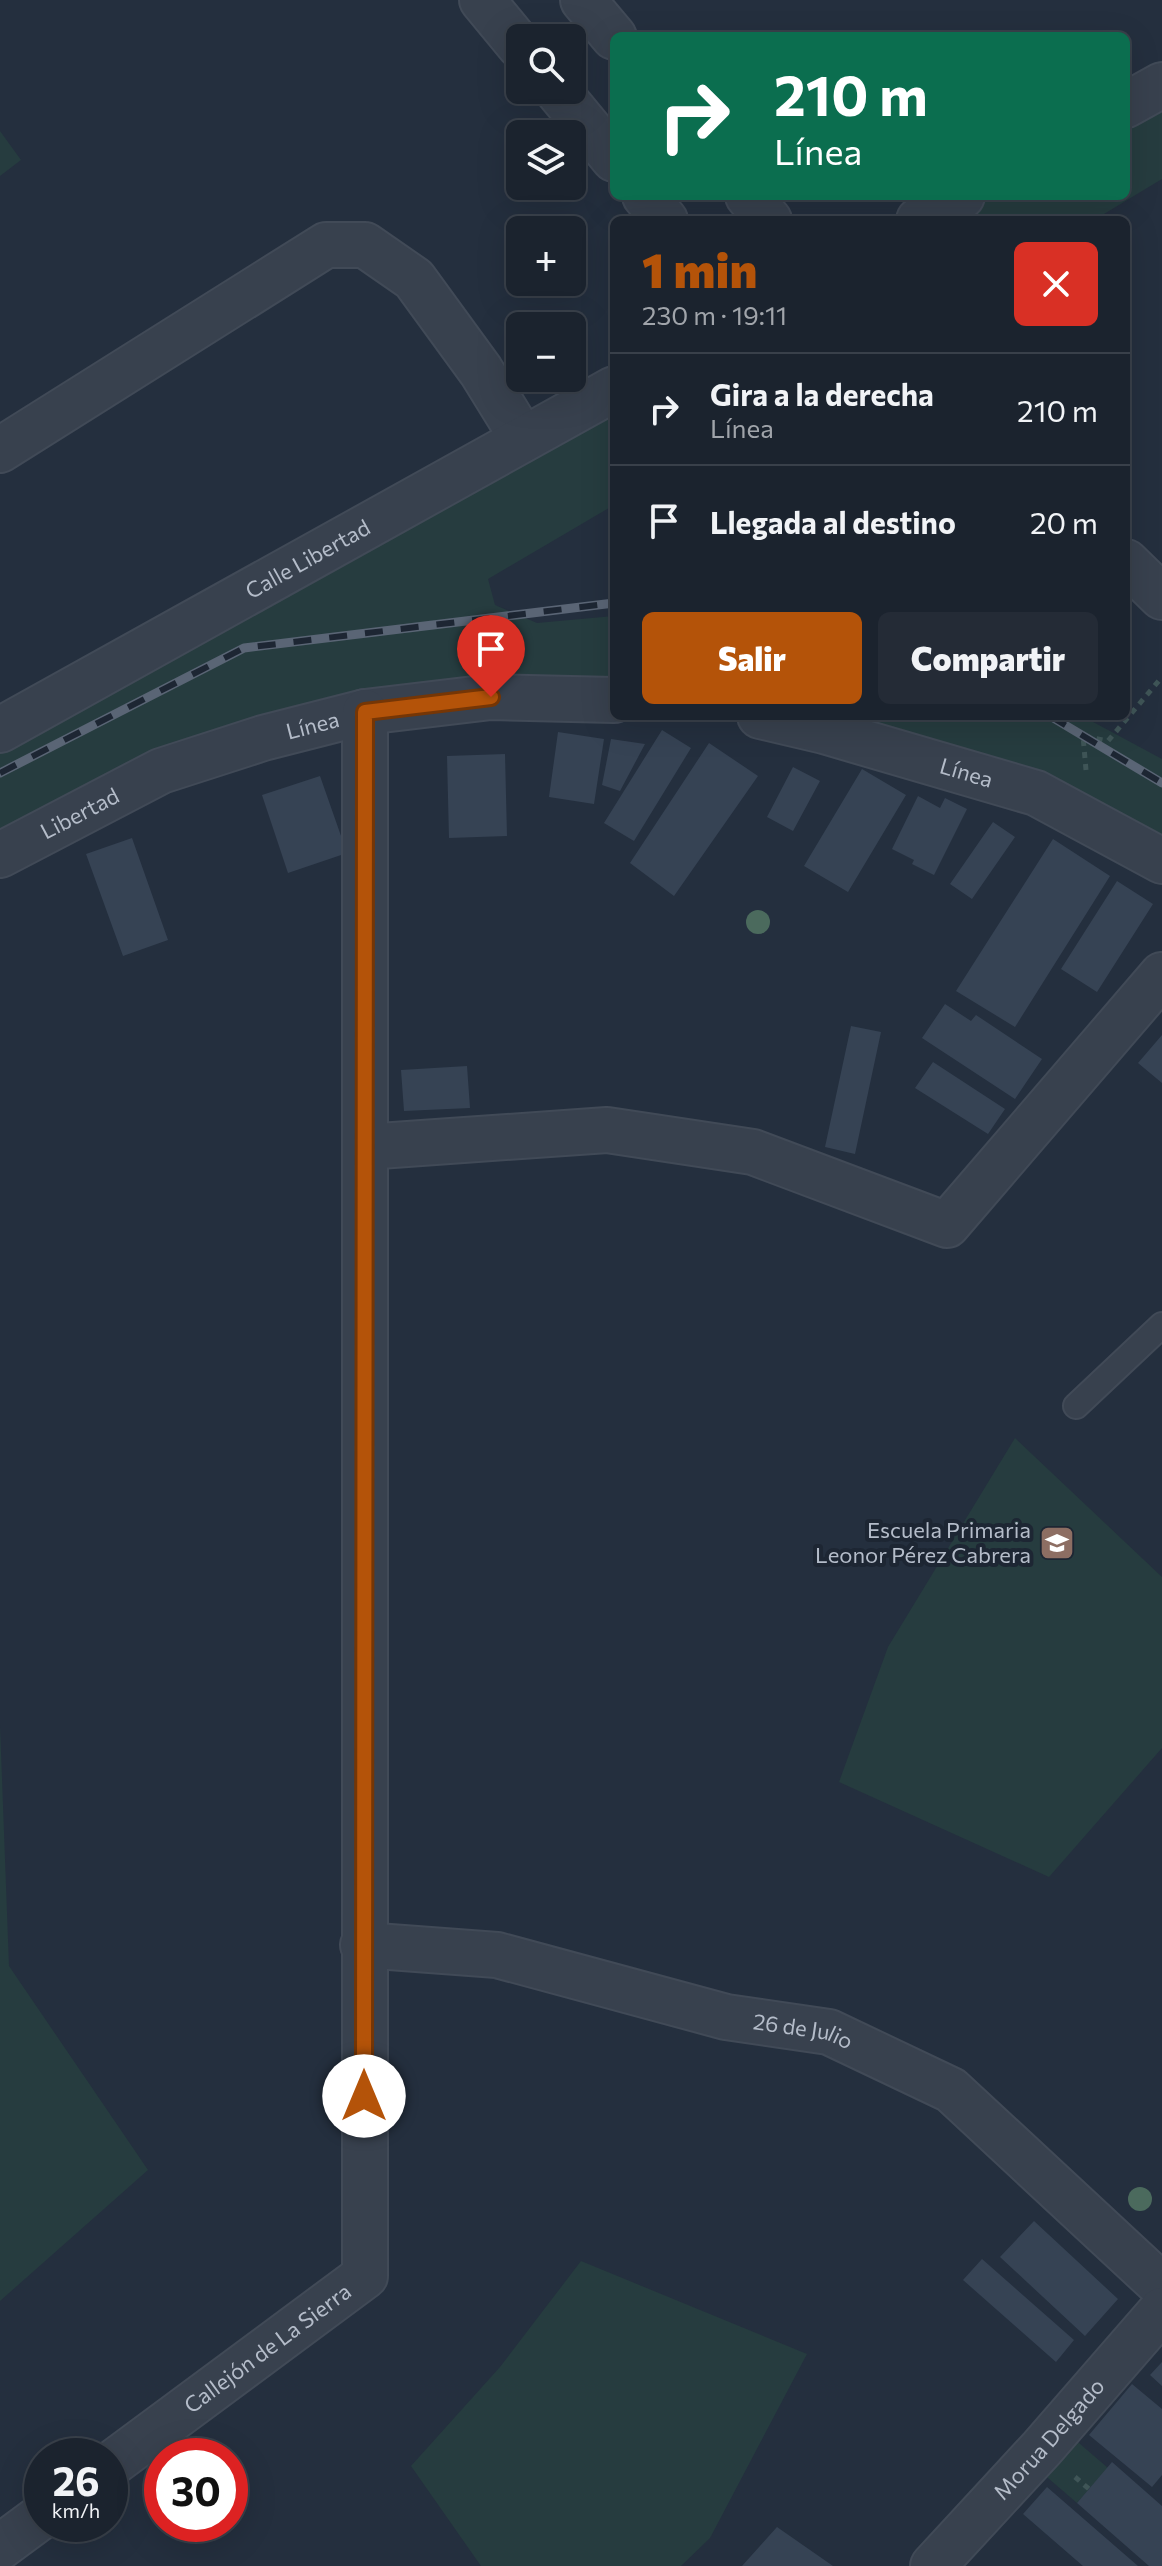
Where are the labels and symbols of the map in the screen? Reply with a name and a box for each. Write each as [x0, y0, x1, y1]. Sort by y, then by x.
street label: Calle Libertad [240, 513, 375, 604]
pin [457, 615, 525, 697]
street label: Línea [283, 705, 342, 745]
street label: Línea [937, 752, 996, 793]
street label: Libertad [36, 781, 123, 845]
place label: Escuela Primaria Leonor Pérez Cabrera [815, 1516, 1031, 1568]
school or university icon: Escuela Primaria Leonor Pérez Cabrera [1038, 1524, 1076, 1562]
street label: 26 de Julio [752, 2007, 858, 2054]
position arrow [322, 2054, 406, 2138]
street label: Callejón de La Sierra [178, 2277, 356, 2419]
street label: Morua Delgado [987, 2372, 1110, 2505]
speed limit sign: 30 [144, 2438, 248, 2542]

